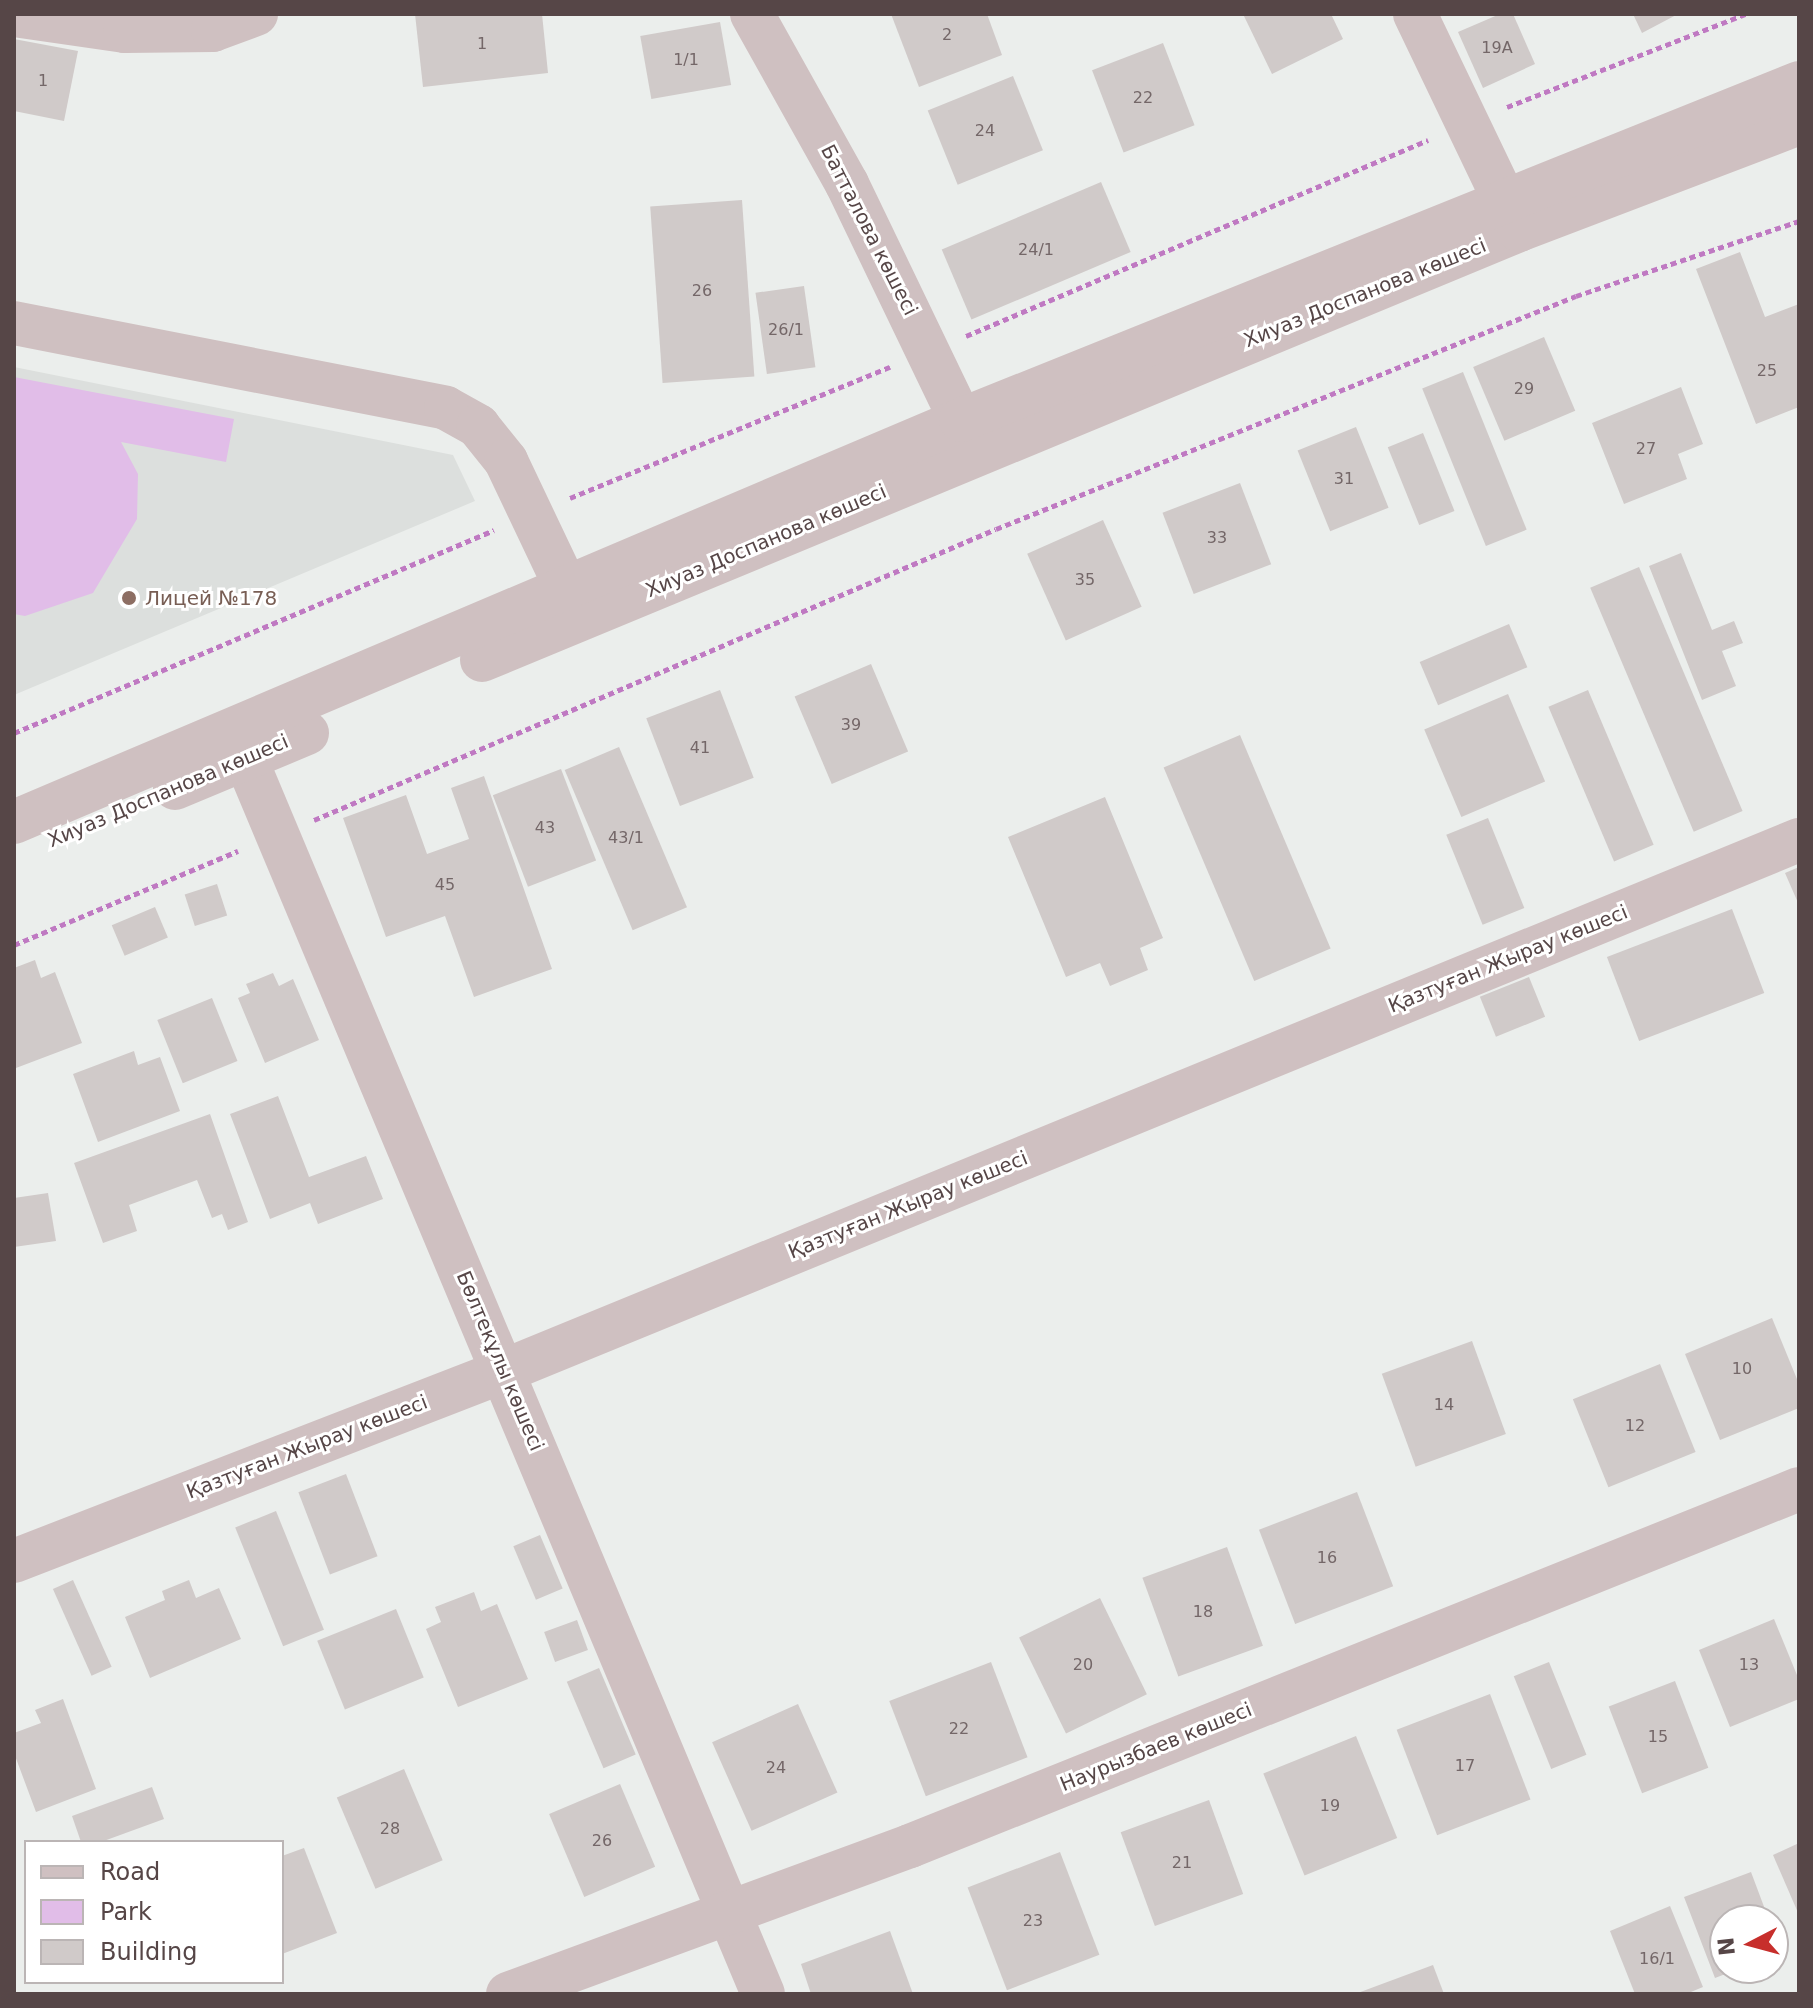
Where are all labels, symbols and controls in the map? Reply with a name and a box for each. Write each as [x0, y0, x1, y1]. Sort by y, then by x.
house number: 2 [942, 25, 952, 45]
house number: 1 [477, 34, 487, 54]
house number: 19А [1481, 38, 1513, 58]
house number: 1/1 [673, 50, 699, 70]
house number: 1 [38, 71, 48, 91]
house number: 22 [1133, 88, 1153, 108]
house number: 24 [975, 121, 995, 141]
street label: Батталова көшесі [816, 141, 922, 319]
street label: Хиуаз Доспанова көшесі [1240, 233, 1490, 353]
house number: 24/1 [1018, 240, 1054, 260]
house number: 26 [692, 281, 712, 301]
house number: 26/1 [768, 320, 804, 340]
house number: 25 [1757, 361, 1777, 381]
house number: 29 [1514, 379, 1534, 399]
house number: 27 [1636, 439, 1656, 459]
house number: 31 [1334, 469, 1354, 489]
street label: Хиуаз Доспанова көшесі [642, 479, 890, 603]
house number: 33 [1207, 528, 1227, 548]
house number: 35 [1075, 570, 1095, 590]
place label: Лицей №178 [145, 586, 277, 610]
marker: Лицей №178 [120, 589, 138, 607]
house number: 39 [841, 715, 861, 735]
street label: Хиуаз Доспанова көшесі [44, 729, 292, 853]
house number: 41 [690, 738, 710, 758]
house number: 43 [535, 818, 555, 838]
house number: 43/1 [608, 828, 644, 848]
house number: 45 [435, 875, 455, 895]
street label: Қазтуған Жырау көшесі [1385, 900, 1631, 1018]
street label: Қазтуған Жырау көшесі [785, 1146, 1031, 1264]
street label: Бөлтекұлы көшесі [451, 1267, 549, 1455]
house number: 10 [1732, 1359, 1752, 1379]
street label: Қазтуған Жырау көшесі [183, 1390, 431, 1504]
house number: 14 [1434, 1395, 1454, 1415]
house number: 12 [1625, 1416, 1645, 1436]
house number: 16 [1317, 1548, 1337, 1568]
house number: 18 [1193, 1602, 1213, 1622]
house number: 20 [1073, 1655, 1093, 1675]
house number: 13 [1739, 1655, 1759, 1675]
street label: Наурызбаев көшесі [1057, 1698, 1255, 1796]
house number: 22 [949, 1719, 969, 1739]
house number: 15 [1648, 1727, 1668, 1747]
house number: 17 [1455, 1756, 1475, 1776]
house number: 24 [766, 1758, 786, 1778]
house number: 19 [1320, 1796, 1340, 1816]
house number: 28 [380, 1819, 400, 1839]
house number: 26 [592, 1831, 612, 1851]
legend [24, 1840, 284, 1984]
house number: 21 [1172, 1853, 1192, 1873]
text: Road [100, 1858, 160, 1886]
text: Park [100, 1898, 152, 1926]
north arrow [1709, 1904, 1789, 1984]
house number: 23 [1023, 1911, 1043, 1931]
text: N [1713, 1936, 1740, 1957]
text: Building [100, 1938, 197, 1966]
house number: 16/1 [1639, 1949, 1675, 1969]

